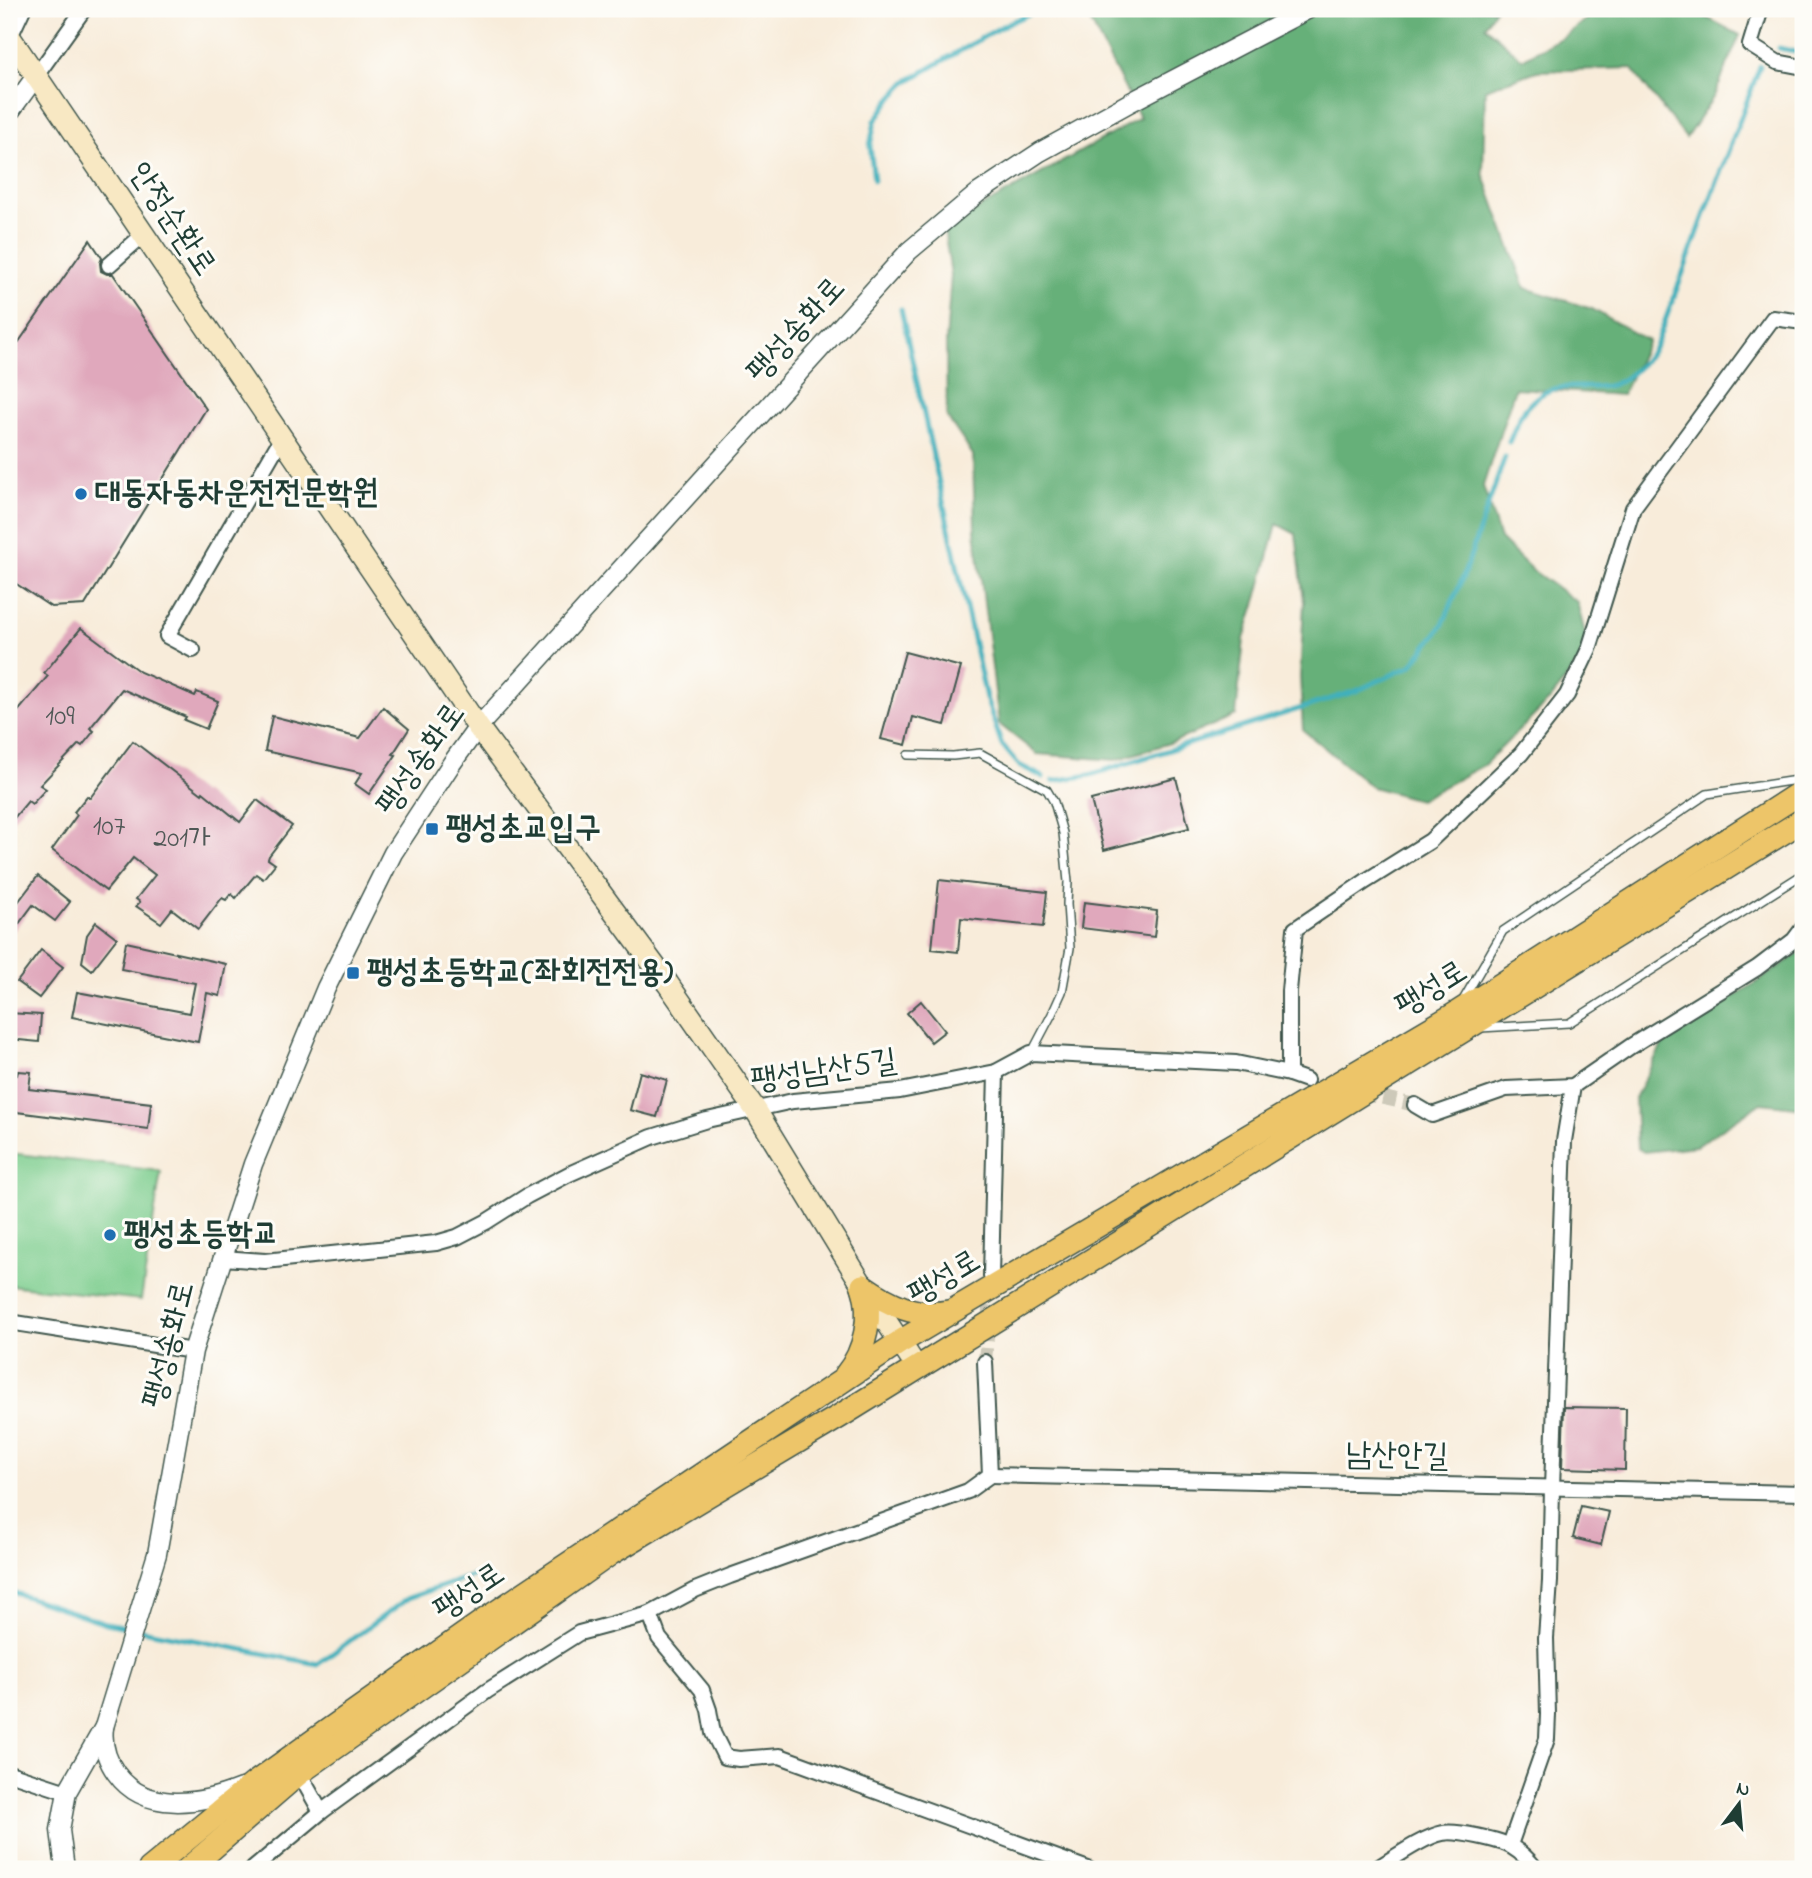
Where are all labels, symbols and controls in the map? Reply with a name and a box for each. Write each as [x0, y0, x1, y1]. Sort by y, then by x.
street label: 안정순환로 [116, 153, 226, 287]
street label: 팽성송화로 [736, 267, 858, 395]
place label: 대동자동차운전전문학원 [95, 471, 378, 518]
marker: 대동자동차운전전문학원 [73, 486, 89, 502]
street label: 팽성송화로 [366, 694, 478, 826]
house number: 109 [45, 697, 75, 738]
place label: 팽성초교입구 [446, 806, 601, 853]
house number: 107 [93, 807, 126, 848]
house number: 201가 [153, 819, 211, 860]
marker: 팽성초교입구 [424, 821, 440, 837]
place label: 팽성초등학교(좌회전전용) [367, 950, 674, 997]
street label: 팽성로 [1387, 950, 1477, 1030]
marker: 팽성초등학교(좌회전전용) [345, 965, 361, 981]
street label: 팽성남산5길 [748, 1038, 900, 1106]
place label: 팽성초등학교 [124, 1212, 279, 1259]
marker: 팽성초등학교 [102, 1227, 118, 1243]
street label: 팽성로 [900, 1239, 990, 1319]
street label: 팽성송화로 [132, 1277, 208, 1413]
street label: 남산안길 [1345, 1433, 1449, 1481]
street label: 팽성로 [425, 1552, 515, 1634]
north arrow [1703, 1770, 1773, 1840]
text: N [1733, 1775, 1753, 1805]

